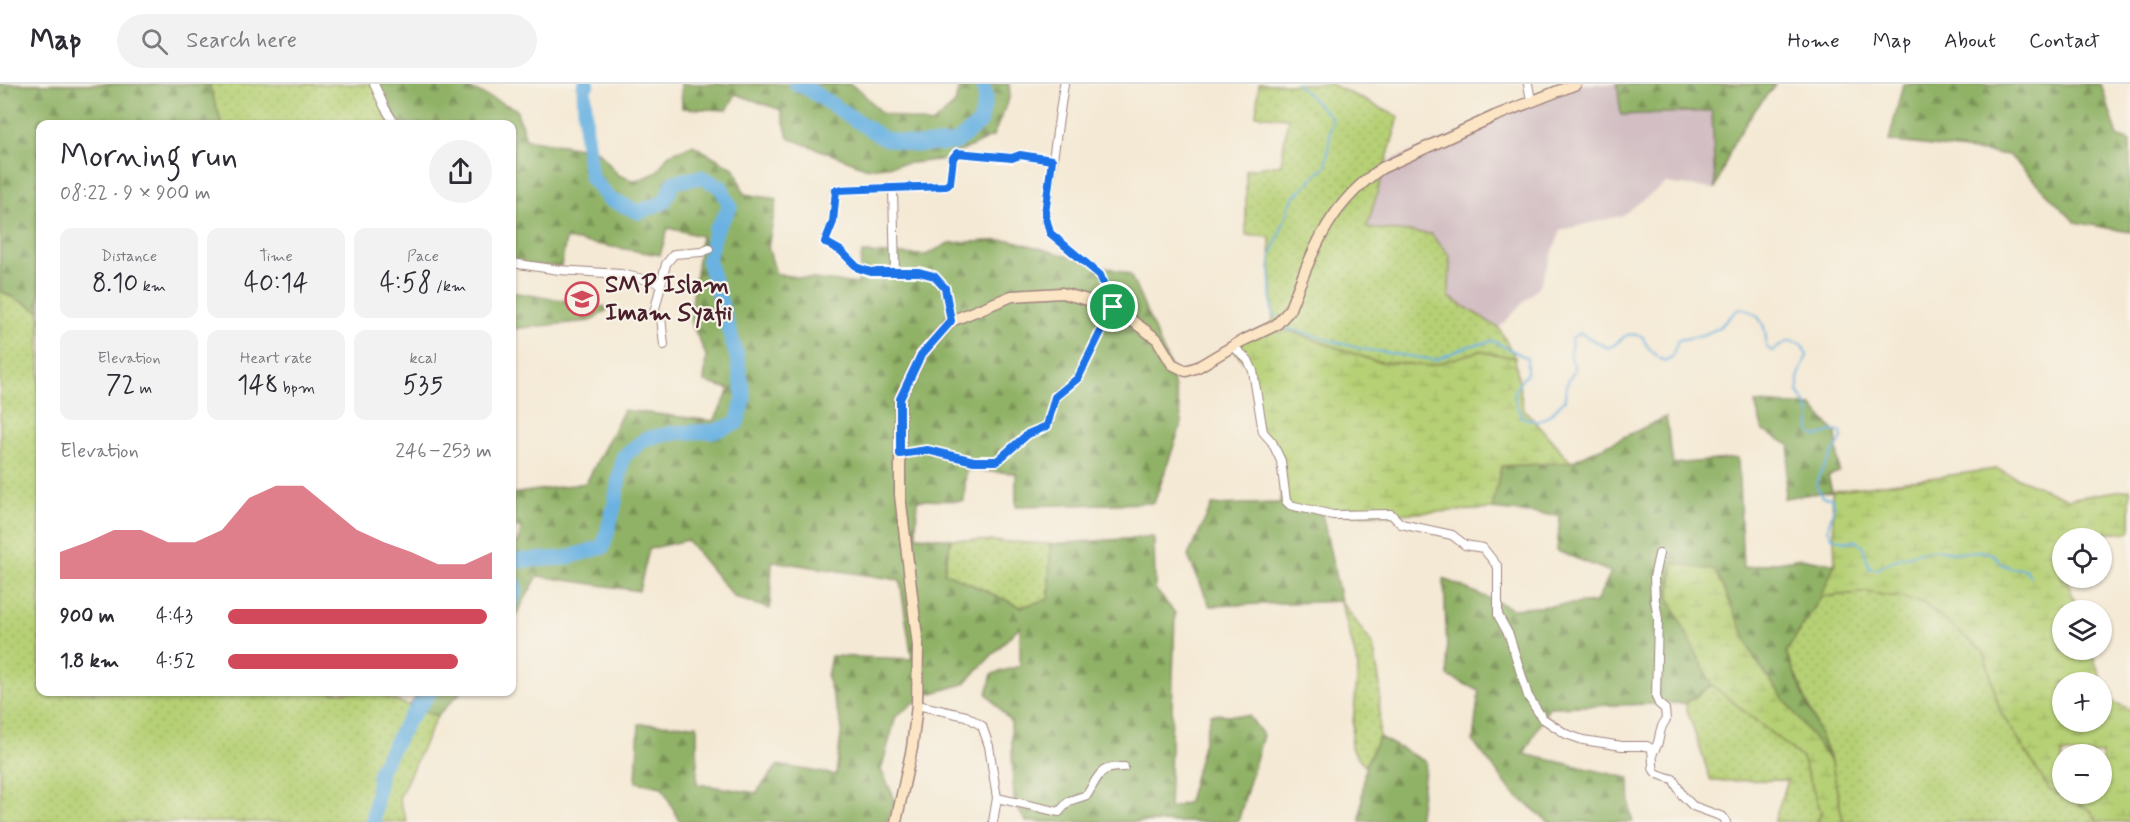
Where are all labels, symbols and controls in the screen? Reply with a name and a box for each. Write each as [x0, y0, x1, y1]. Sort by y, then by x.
search box [117, 14, 537, 68]
text: Map [30, 23, 81, 60]
icon: search [138, 25, 171, 58]
text: Search here [186, 27, 297, 55]
text: Home [1788, 27, 1840, 55]
text: Map [1873, 27, 1911, 55]
text: About [1944, 27, 1996, 55]
text: Contact [2029, 27, 2100, 55]
text: Morning run [60, 135, 238, 179]
button: share [429, 140, 492, 203]
text: 08:22 · 9 × 900 m [60, 180, 211, 207]
text: Distance [101, 246, 157, 267]
text: Time [259, 246, 293, 267]
text: Pace [407, 246, 439, 267]
text: 8.10 [92, 267, 138, 301]
text: 40:14 [244, 267, 308, 301]
text: 4:58 [380, 267, 432, 301]
place label: SMP Islam Imam Syafii [605, 270, 733, 329]
text: km [138, 276, 166, 297]
text: /km [432, 276, 466, 297]
school or university icon: SMP Islam Imam Syafii [564, 281, 600, 317]
pin [1087, 281, 1138, 332]
icon: arrive [1096, 290, 1129, 323]
text: Elevation [98, 348, 161, 369]
text: Heart rate [240, 348, 312, 369]
text: kcal [410, 348, 436, 369]
text: 72 [106, 369, 135, 403]
text: 148 [237, 369, 278, 403]
text: 535 [402, 369, 444, 403]
text: m [135, 378, 152, 399]
text: bpm [278, 378, 315, 399]
text: Elevation [60, 438, 139, 465]
text: 246–253 m [395, 438, 492, 465]
map controls [2052, 528, 2112, 804]
button: locate [2052, 528, 2112, 588]
button: layers [2052, 600, 2112, 660]
text: 900 m [60, 603, 115, 630]
text: 4:43 [156, 603, 193, 630]
text: 1.8 km [60, 648, 119, 675]
text: 4:52 [156, 648, 196, 675]
button: + [2052, 672, 2112, 732]
button: − [2052, 744, 2112, 804]

